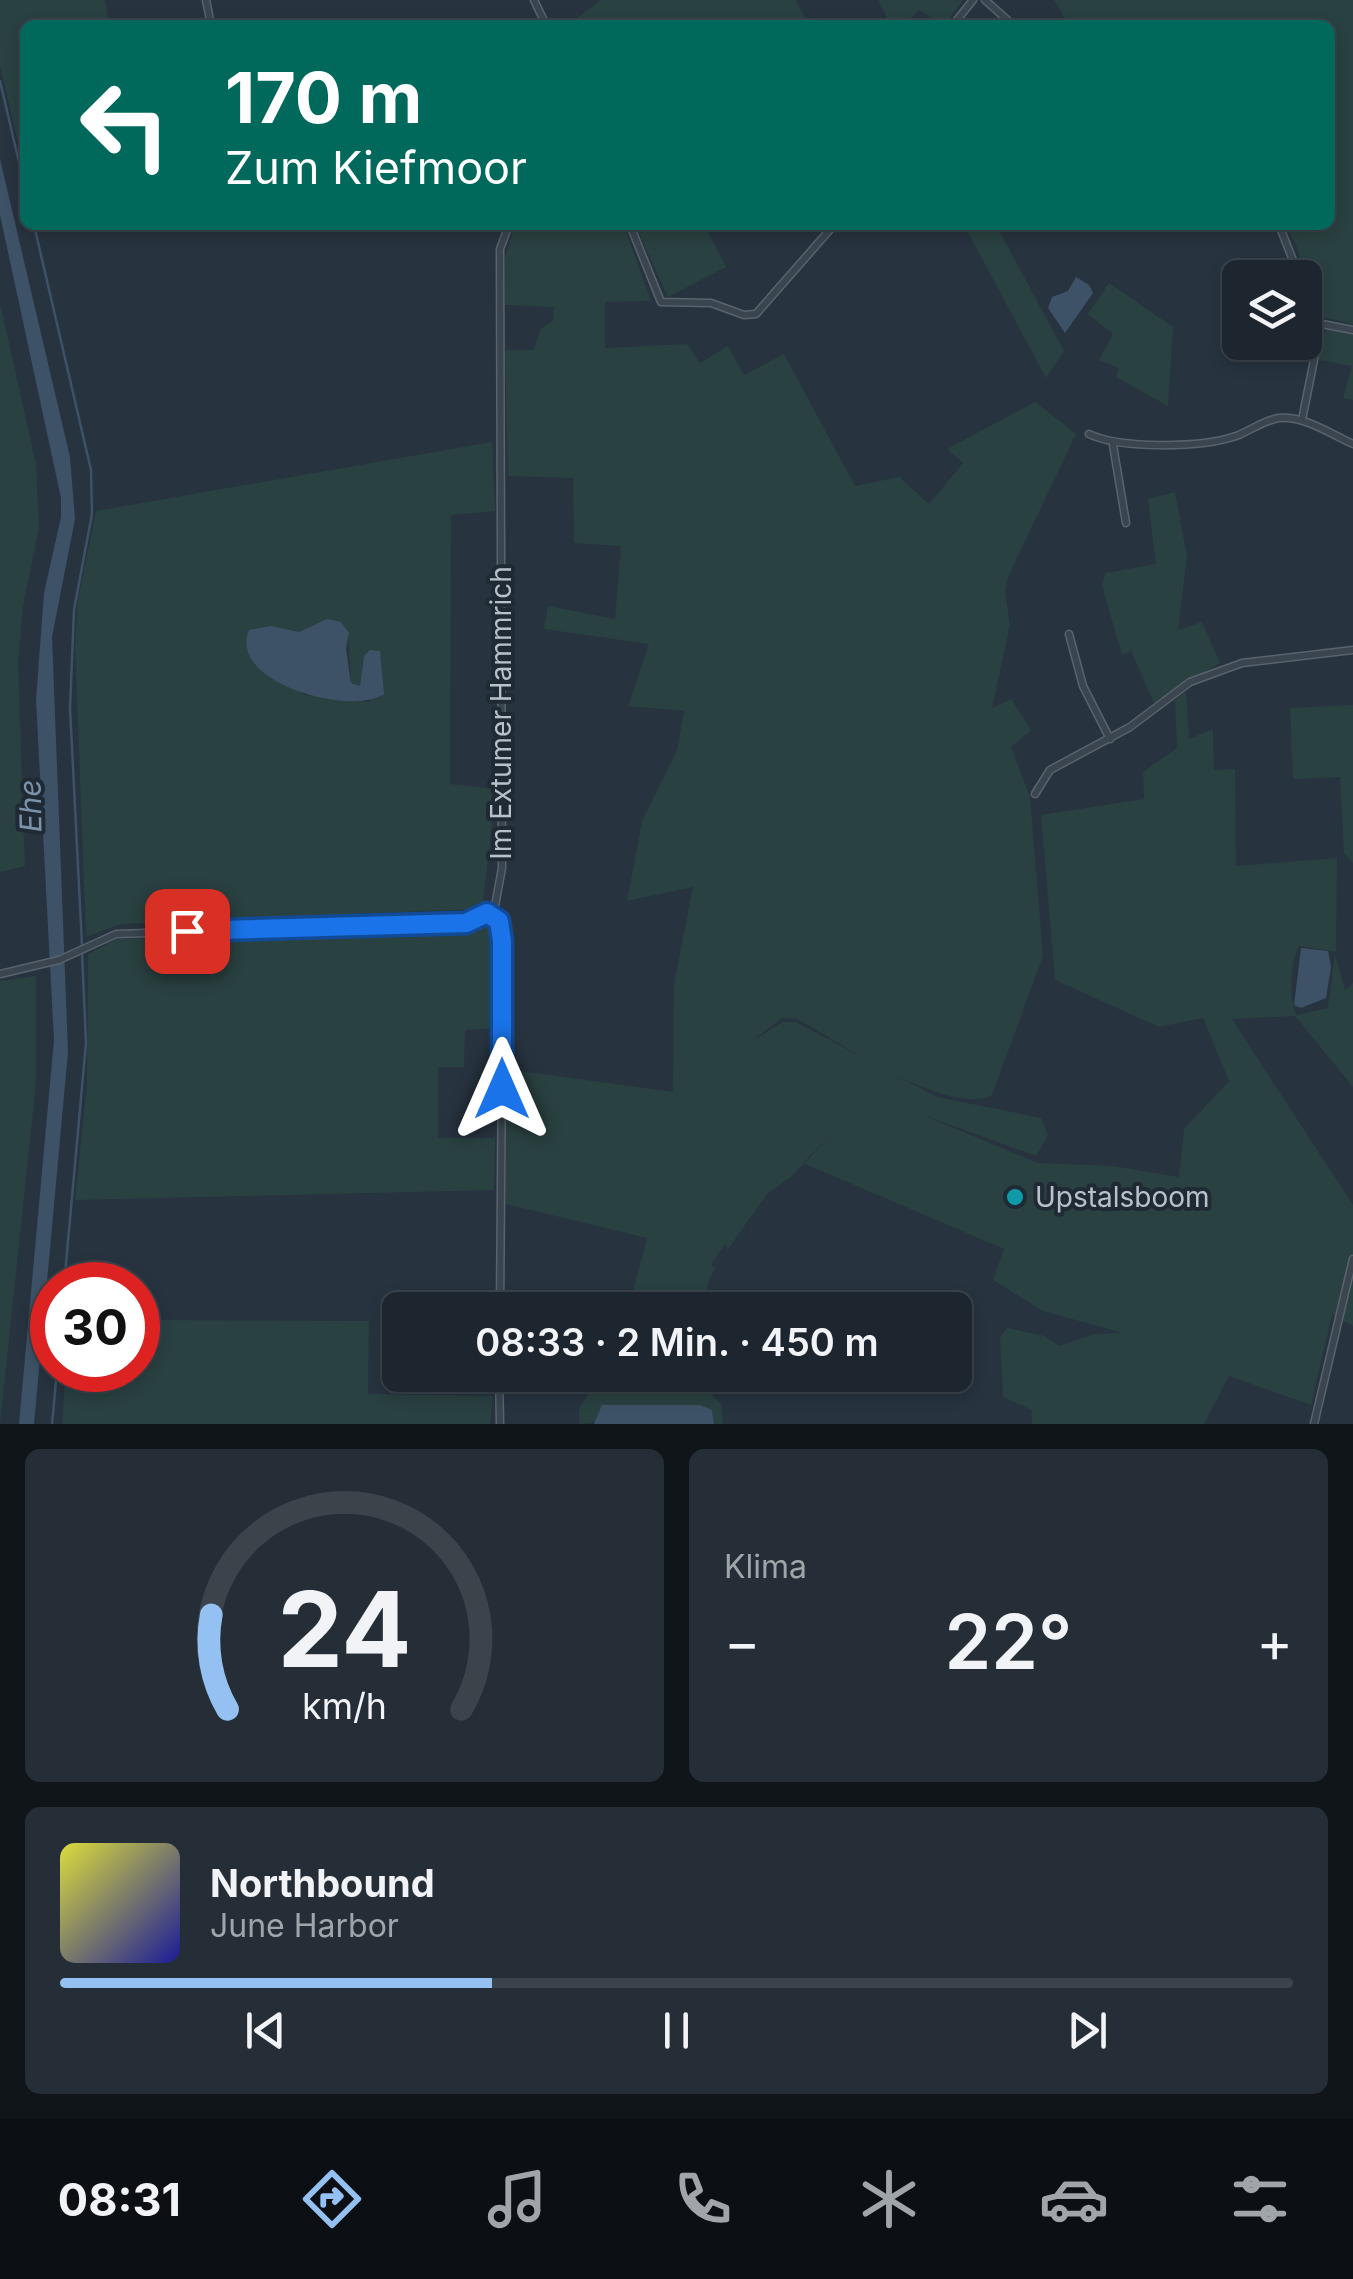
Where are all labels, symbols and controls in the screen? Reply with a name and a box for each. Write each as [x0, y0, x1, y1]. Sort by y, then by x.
text: 170 m [225, 55, 422, 140]
icon: left [60, 60, 190, 190]
text: Zum Kiefmoor [225, 140, 527, 195]
map controls [1222, 260, 1322, 360]
button: layers [1222, 260, 1322, 360]
street label: Im Extumer Hammrich [484, 566, 518, 860]
water label: Ehe [12, 779, 48, 833]
pin [145, 889, 230, 974]
icon: arrive [160, 904, 215, 959]
position arrow [450, 1037, 554, 1141]
place label: Upstalsboom [1035, 1180, 1210, 1214]
marker: Upstalsboom [1004, 1186, 1026, 1208]
speed limit sign: 30 [30, 1262, 160, 1392]
text: 08:33 · 2 Min. · 450 m [475, 1319, 879, 1365]
text: Klima [724, 1547, 807, 1586]
text: 24 [277, 1566, 412, 1692]
text: 22° [945, 1596, 1072, 1687]
text: − [724, 1609, 760, 1675]
text: + [1257, 1609, 1293, 1675]
text: km/h [302, 1684, 387, 1728]
text: Northbound [210, 1860, 435, 1906]
text: June Harbor [210, 1906, 399, 1945]
icon: previous [238, 2003, 293, 2058]
icon: pause [649, 2003, 704, 2058]
icon: next [1060, 2003, 1115, 2058]
icon: directions [297, 2164, 367, 2234]
icon: music [482, 2164, 552, 2234]
icon: phone [668, 2164, 738, 2234]
icon: climate [854, 2164, 924, 2234]
icon: car [1039, 2164, 1109, 2234]
icon: filters [1225, 2164, 1295, 2234]
text: 08:31 [58, 2172, 181, 2227]

